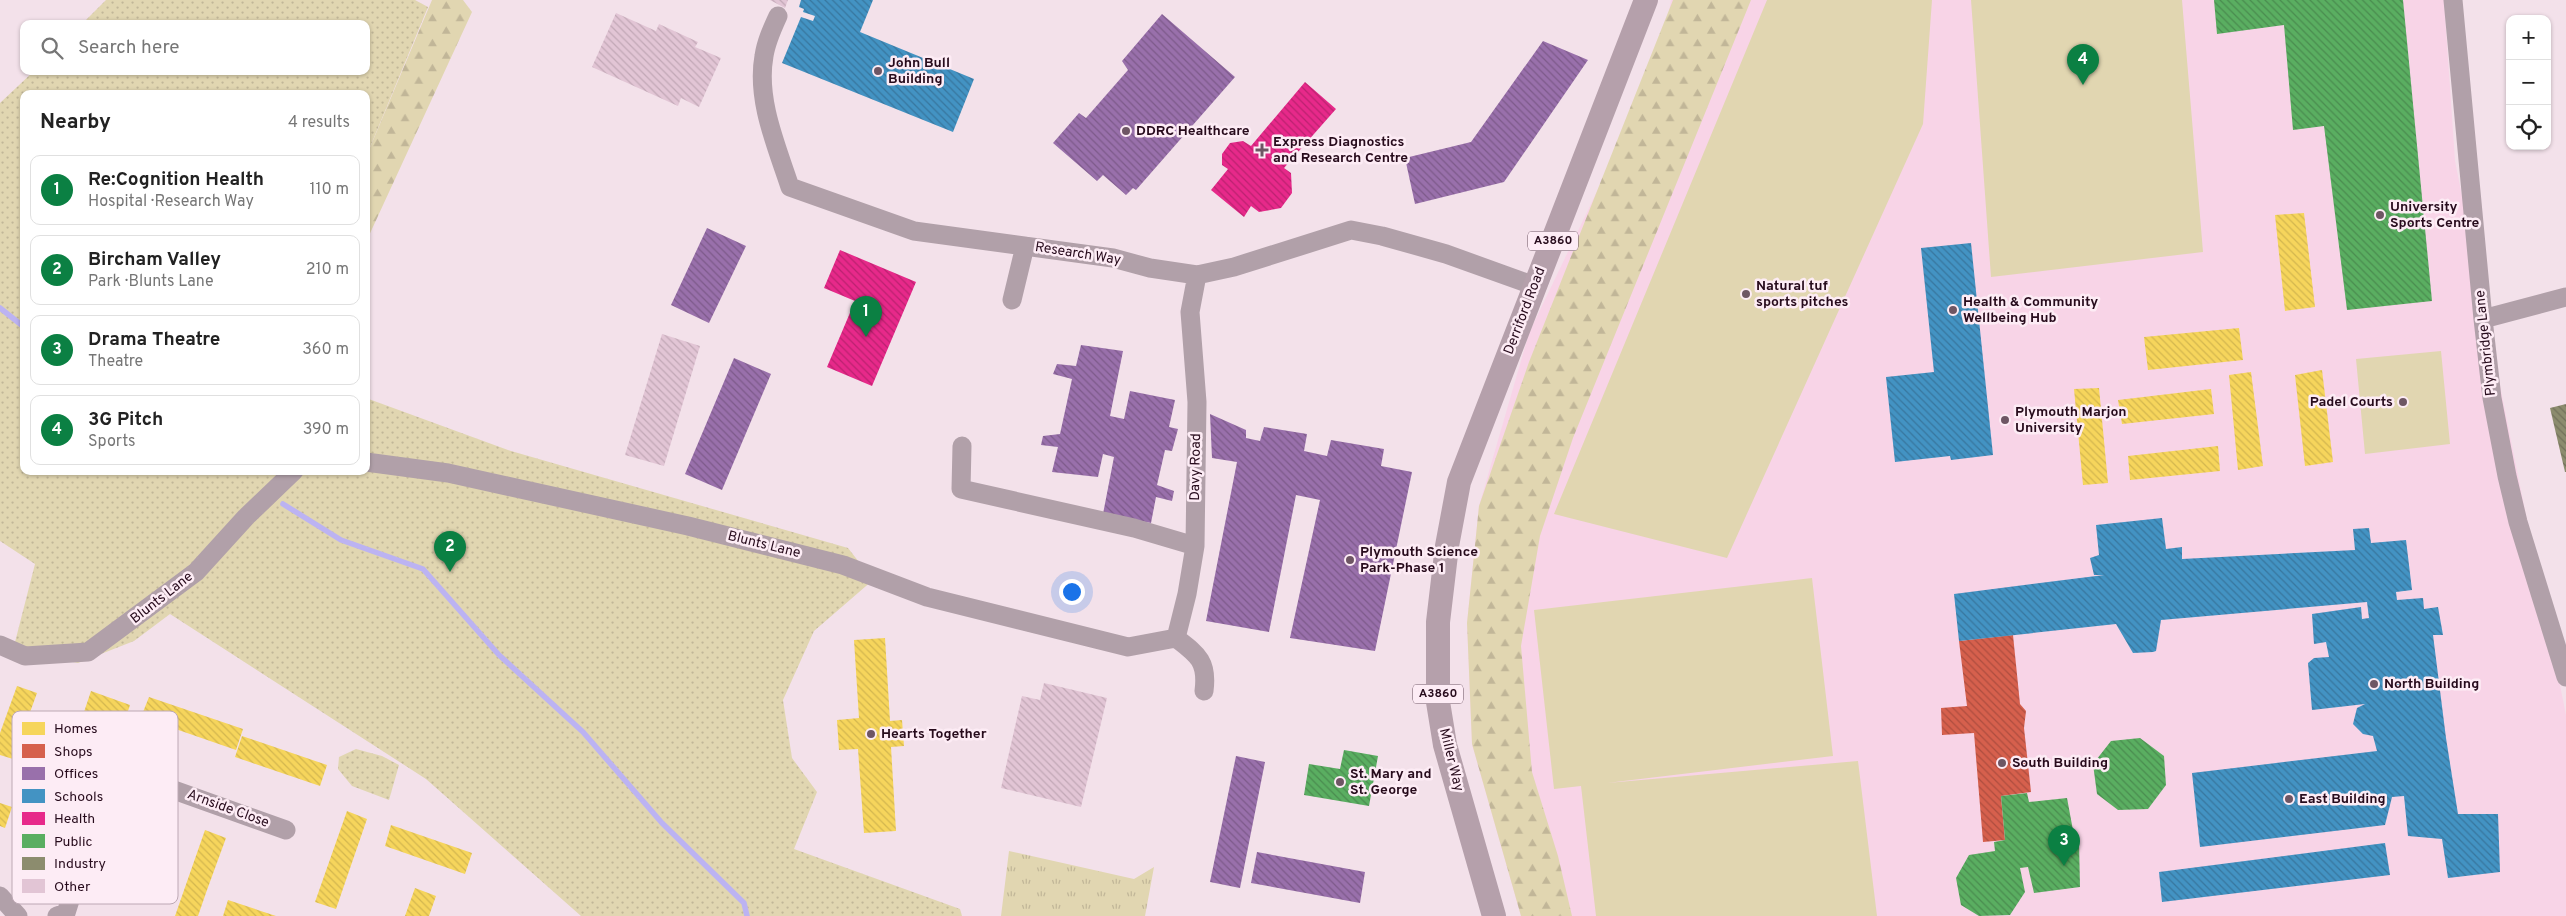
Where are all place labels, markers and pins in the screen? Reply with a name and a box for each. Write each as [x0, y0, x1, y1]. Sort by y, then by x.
pin: 4 [2067, 44, 2099, 85]
place label: John Bull Building [888, 55, 950, 88]
marker: John Bull Building [872, 65, 884, 77]
place label: DDRC Healthcare [1136, 123, 1250, 140]
marker: DDRC Healthcare [1120, 125, 1132, 137]
place label: Express Diagnostics and Research Centre [1273, 134, 1408, 167]
marker: Express Diagnostics and Research Centre [1255, 143, 1269, 157]
place label: University Sports Centre [2390, 199, 2479, 232]
marker: University Sports Centre [2374, 209, 2386, 221]
place label: Natural tuf sports pitches [1756, 278, 1849, 311]
marker: Natural tuf sports pitches [1740, 288, 1752, 300]
place label: Health & Community Wellbeing Hub [1963, 294, 2098, 327]
pin: 1 [850, 296, 882, 337]
marker: Health & Community Wellbeing Hub [1947, 304, 1959, 316]
place label: Padel Courts [2310, 394, 2393, 411]
marker: Padel Courts [2397, 396, 2409, 408]
place label: Plymouth Marjon University [2015, 404, 2127, 437]
marker: Plymouth Marjon University [1999, 414, 2011, 426]
pin: 2 [434, 531, 466, 572]
place label: Plymouth Science Park-Phase 1 [1360, 544, 1478, 577]
marker: Plymouth Science Park-Phase 1 [1344, 554, 1356, 566]
place label: North Building [2384, 676, 2479, 693]
marker: North Building [2368, 678, 2380, 690]
place label: Hearts Together [881, 726, 987, 743]
marker: Hearts Together [865, 728, 877, 740]
place label: South Building [2012, 755, 2108, 772]
marker: South Building [1996, 757, 2008, 769]
place label: St. Mary and St. George [1350, 766, 1432, 799]
marker: St. Mary and St. George [1334, 776, 1346, 788]
place label: East Building [2299, 791, 2386, 808]
marker: East Building [2283, 793, 2295, 805]
pin: 3 [2048, 825, 2080, 866]

